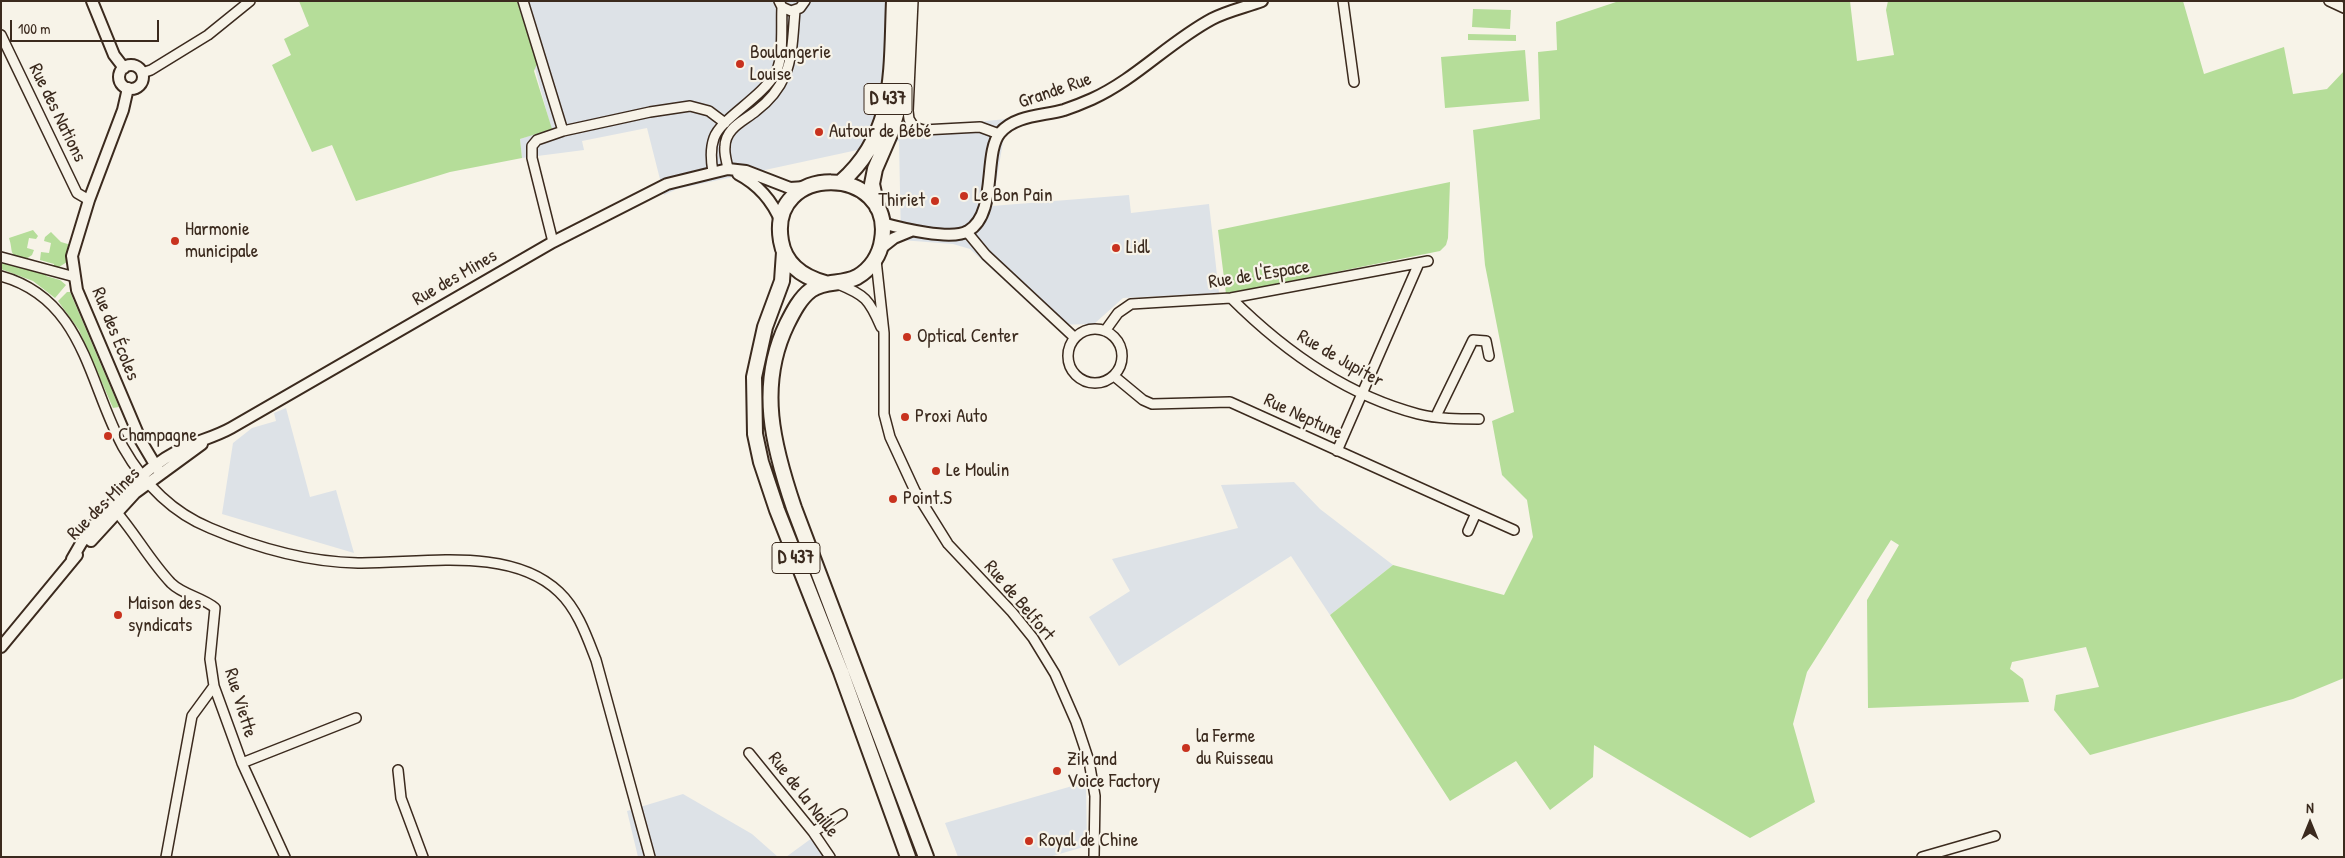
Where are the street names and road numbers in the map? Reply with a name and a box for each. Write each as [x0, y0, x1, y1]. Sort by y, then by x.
street label: Rue des Nations [23, 60, 91, 166]
street label: Grande Rue [1016, 68, 1094, 114]
road number: D 437 [864, 84, 912, 115]
street label: Rue des Mines [409, 245, 501, 311]
street label: Rue de l'Espace [1207, 256, 1311, 294]
street label: Rue des Écoles [86, 284, 144, 384]
street label: Rue de Jupiter [1293, 325, 1387, 393]
street label: Rue Neptune [1260, 389, 1346, 445]
street label: Rue des Mines [63, 463, 145, 545]
road number: D 437 [772, 542, 820, 574]
street label: Rue de Belfort [979, 556, 1059, 646]
street label: Rue Viette [219, 666, 261, 740]
street label: Rue de la Naille [763, 748, 843, 842]

